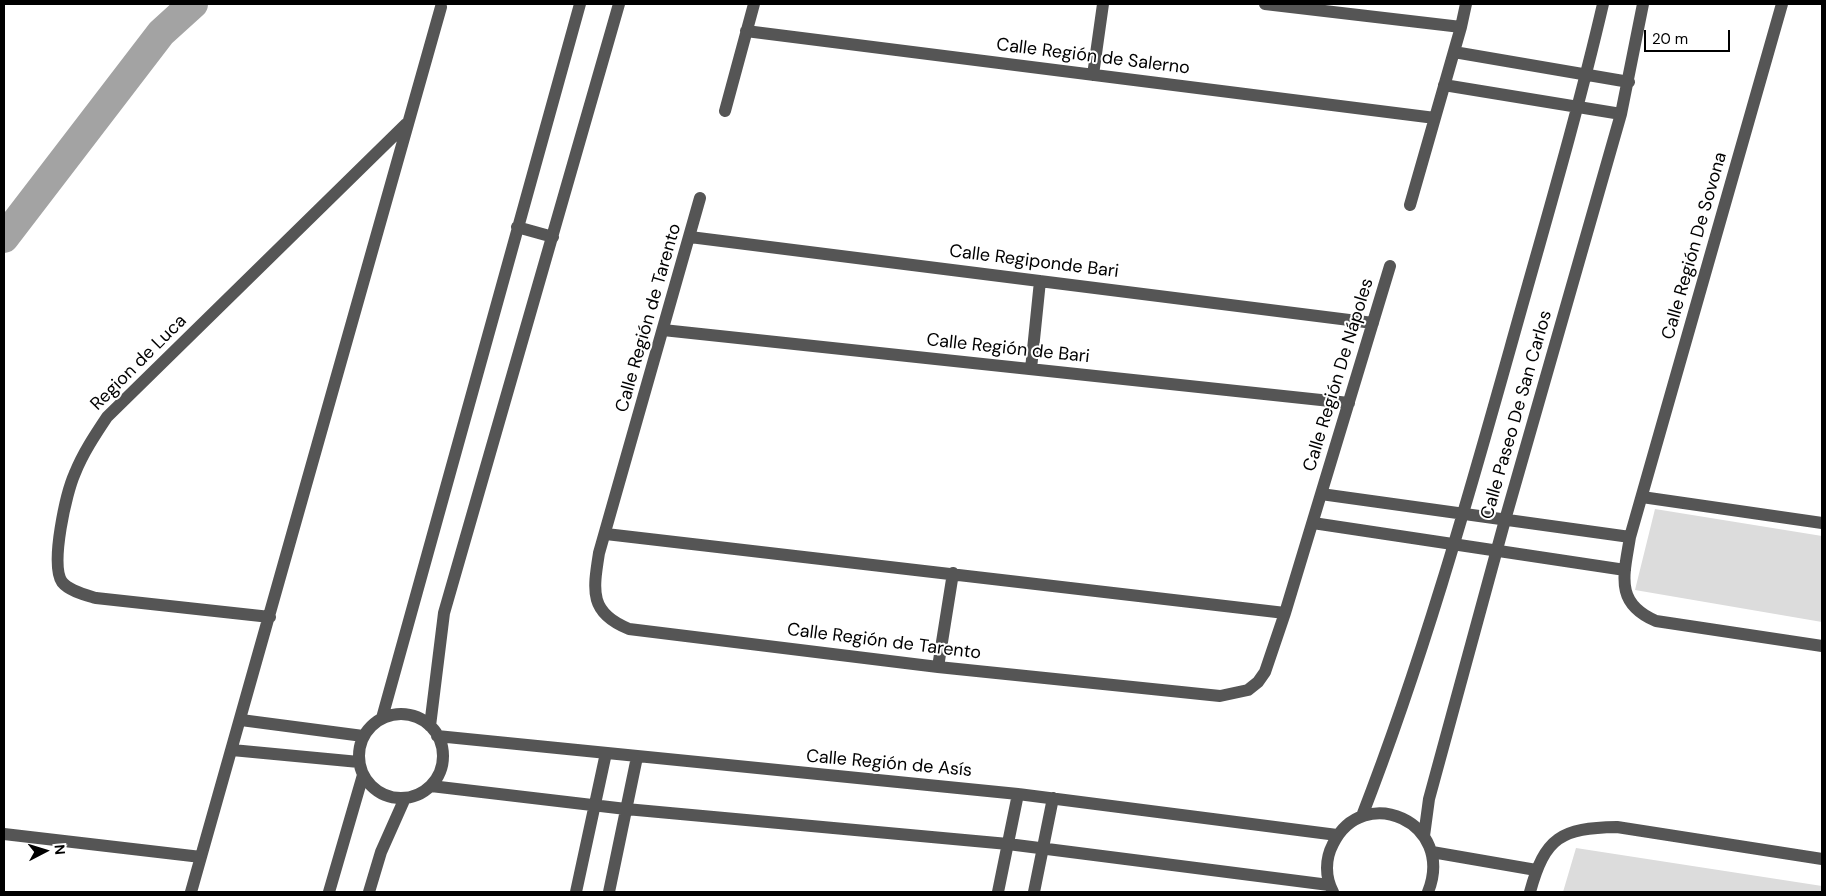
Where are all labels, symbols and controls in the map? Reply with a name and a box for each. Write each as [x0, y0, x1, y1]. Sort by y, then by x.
scale bar [1646, 20, 1732, 52]
text: 20 m [1652, 29, 1688, 49]
street label: Calle Región de Salerno [995, 34, 1191, 80]
street label: Calle Región De Sovona [1658, 150, 1732, 342]
street label: Calle Región de Tarento [612, 221, 686, 415]
street label: Calle Regiponde Bari [948, 241, 1120, 283]
street label: Calle Región De Nápoles [1299, 276, 1379, 474]
street label: Calle Paseo De San Carlos [1477, 308, 1557, 522]
street label: Region de Luca [87, 311, 191, 415]
street label: Calle Región de Bari [925, 330, 1091, 368]
street label: Calle Región de Tarento [786, 619, 982, 665]
street label: Calle Región de Asís [805, 746, 973, 782]
north arrow [20, 826, 70, 876]
text: N [51, 844, 69, 856]

